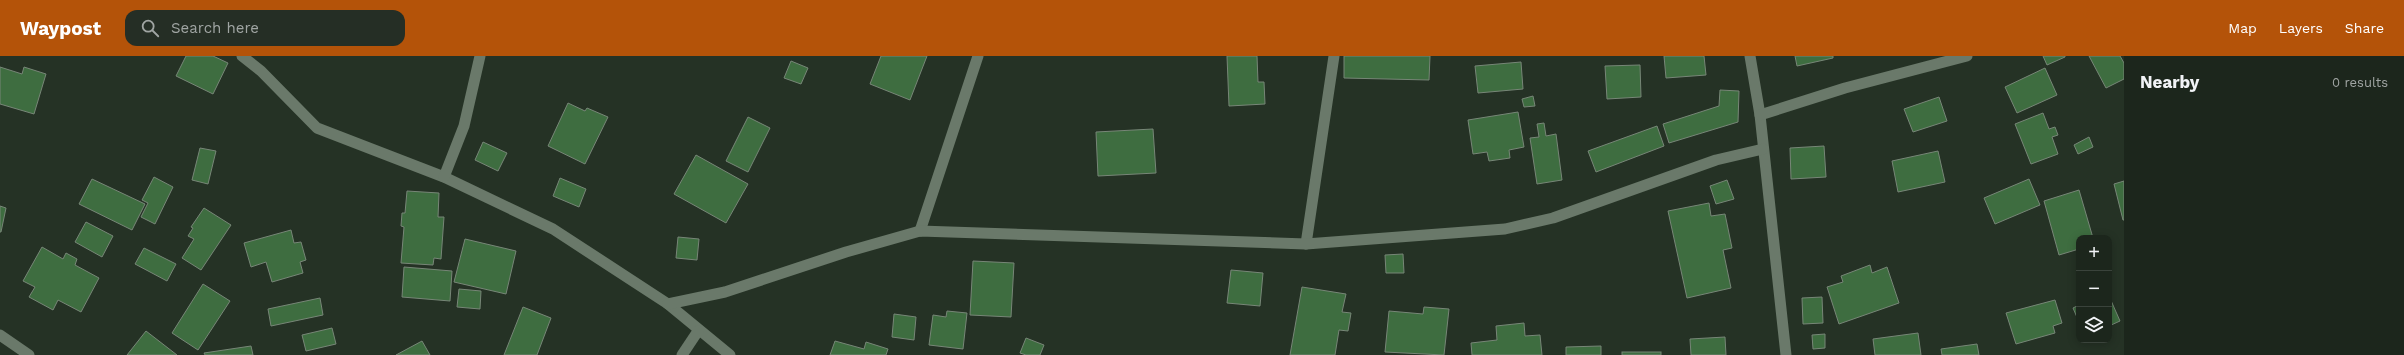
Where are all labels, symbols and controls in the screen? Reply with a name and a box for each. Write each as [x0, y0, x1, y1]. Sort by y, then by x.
search box [125, 10, 405, 46]
text: Waypost [20, 17, 101, 40]
icon: search [139, 17, 161, 39]
text: Search here [171, 19, 259, 37]
text: Map [2228, 20, 2257, 36]
text: Layers [2279, 20, 2323, 36]
text: Share [2345, 20, 2384, 36]
text: Nearby [2140, 72, 2199, 92]
text: 0 results [2332, 75, 2388, 90]
map controls [2076, 235, 2112, 343]
button: + [2076, 235, 2112, 271]
button: − [2076, 271, 2112, 307]
button: layers [2076, 307, 2112, 343]

